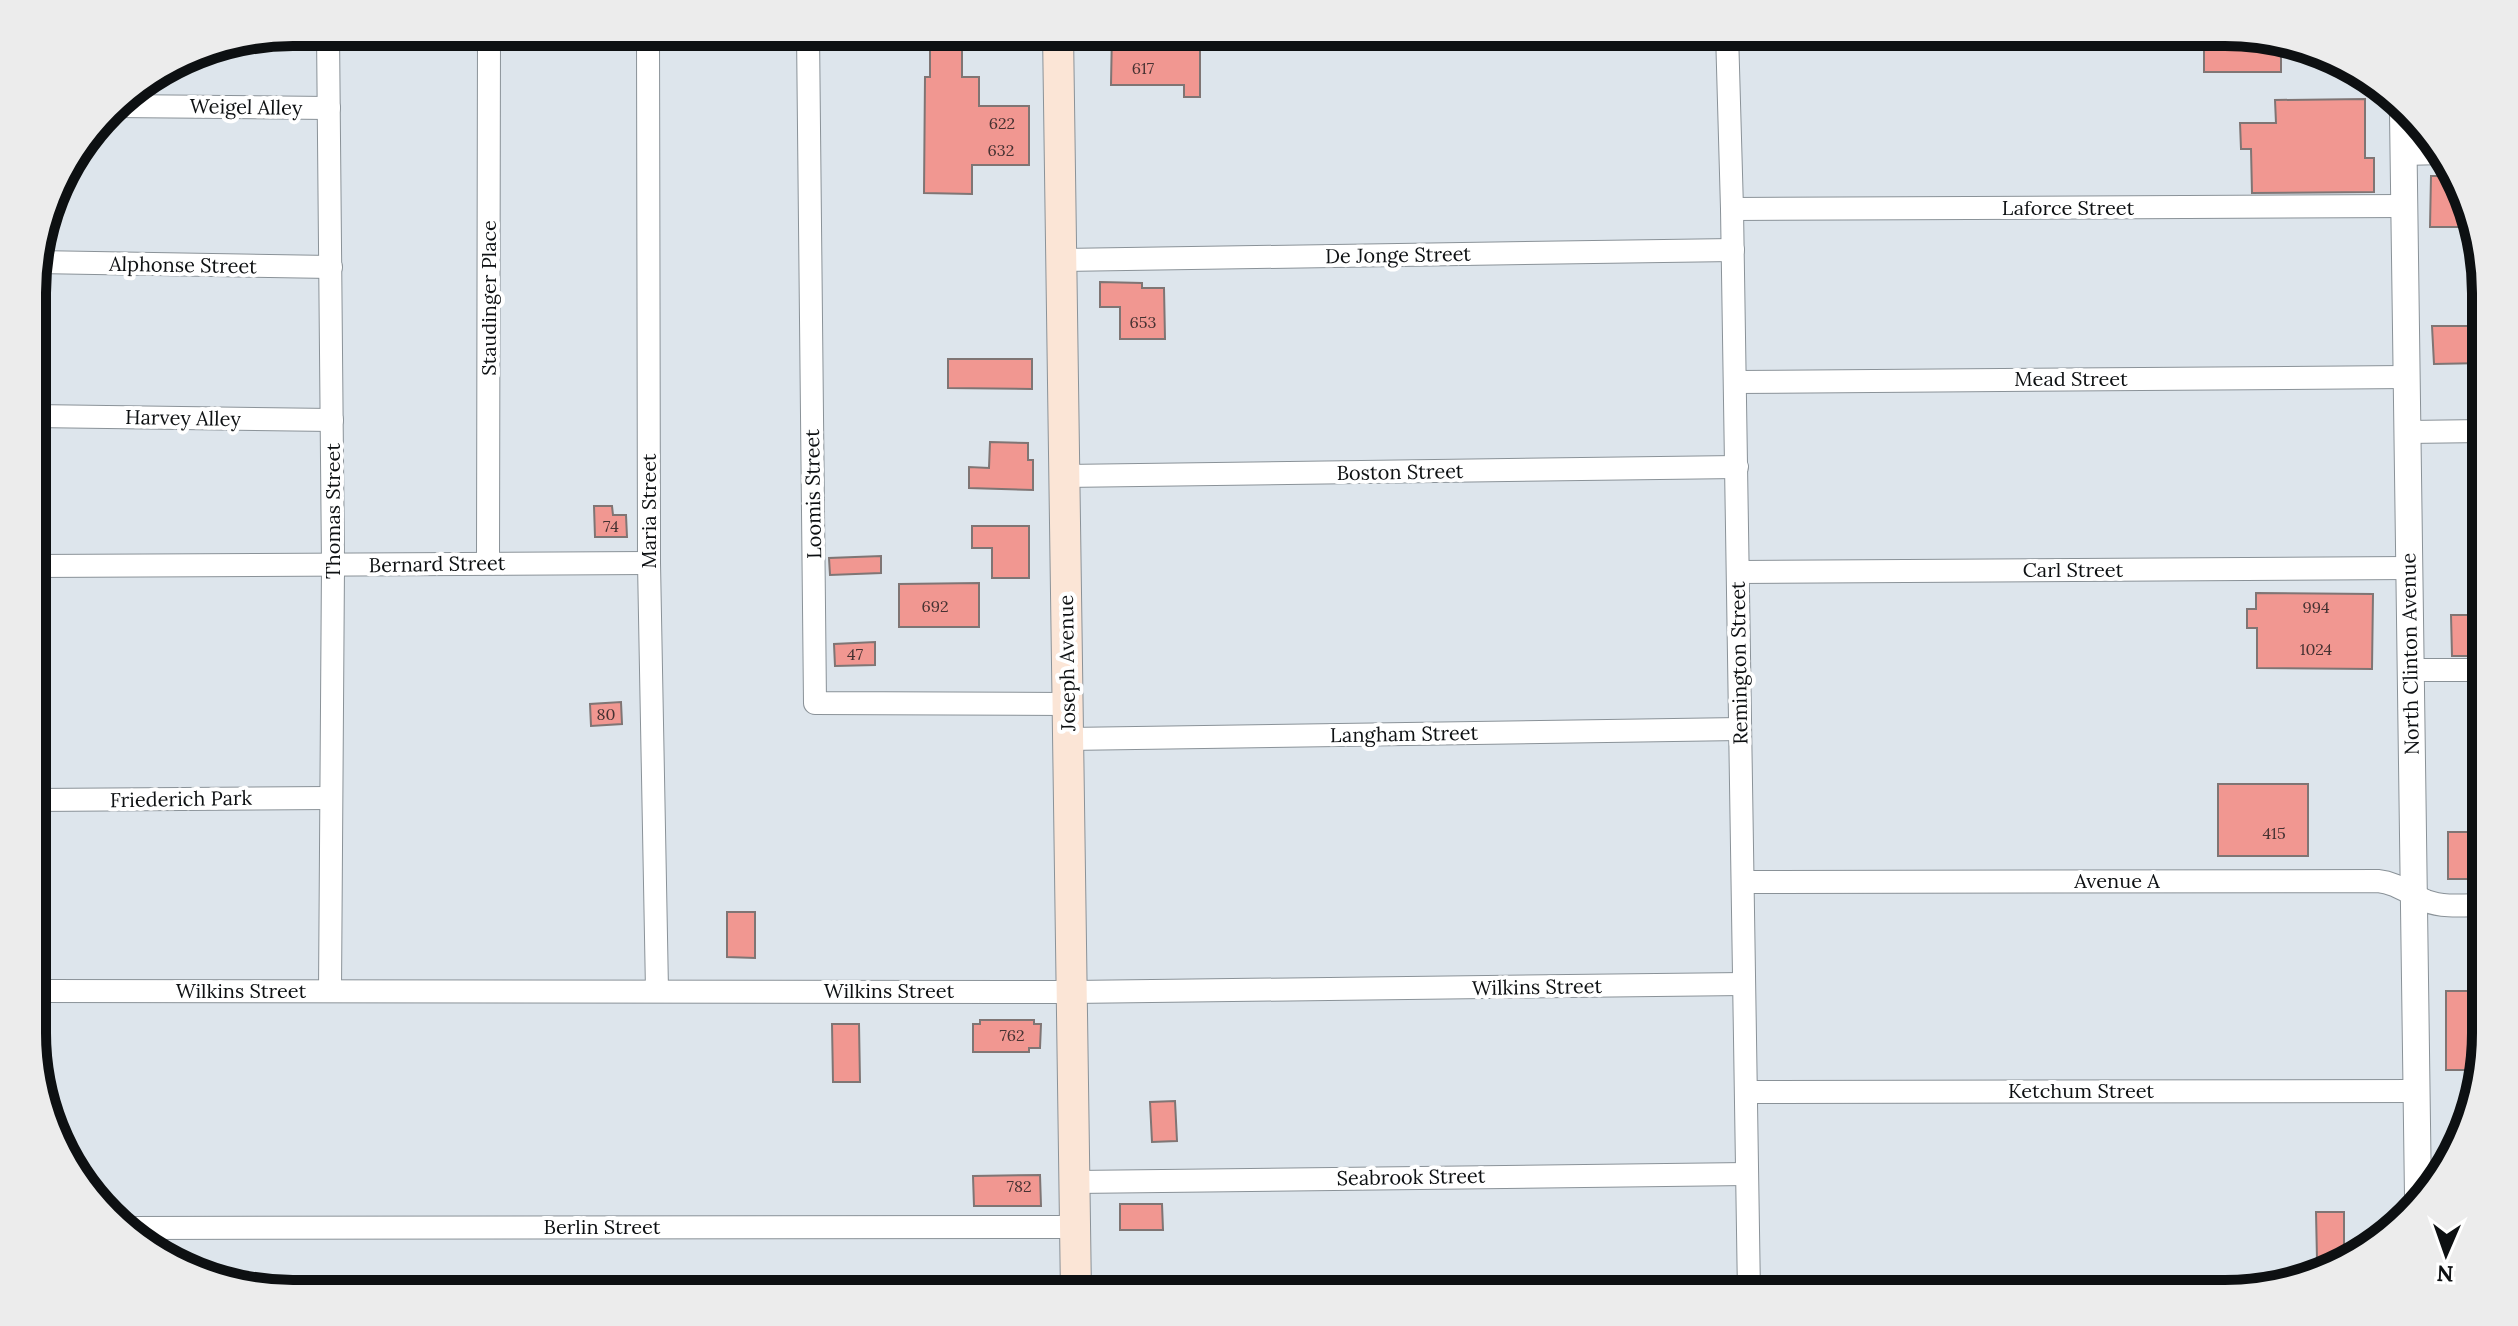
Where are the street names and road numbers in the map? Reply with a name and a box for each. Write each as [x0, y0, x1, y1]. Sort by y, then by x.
street label: Weigel Alley [189, 93, 303, 120]
street label: Laforce Street [2002, 195, 2135, 220]
street label: Staudinger Place [476, 220, 501, 376]
street label: De Jonge Street [1325, 241, 1471, 268]
street label: Alphonse Street [108, 251, 257, 278]
street label: Mead Street [2014, 366, 2128, 391]
street label: Harvey Alley [125, 404, 242, 431]
street label: Loomis Street [799, 429, 826, 559]
street label: Thomas Street [320, 443, 345, 579]
street label: Maria Street [636, 453, 661, 569]
street label: Boston Street [1336, 458, 1464, 485]
street label: Bernard Street [368, 550, 506, 577]
street label: North Clinton Avenue [2395, 553, 2424, 755]
street label: Carl Street [2023, 557, 2123, 582]
street label: Remington Street [1725, 581, 1752, 745]
street label: Joseph Avenue [1053, 595, 1080, 732]
street label: Langham Street [1330, 720, 1479, 747]
street label: Friederich Park [110, 785, 253, 812]
street label: Avenue A [2073, 868, 2160, 893]
street label: Wilkins Street [1472, 973, 1603, 1000]
street label: Wilkins Street [176, 978, 306, 1003]
street label: Wilkins Street [824, 978, 954, 1003]
street label: Ketchum Street [2008, 1078, 2154, 1103]
street label: Seabrook Street [1336, 1163, 1486, 1190]
street label: Berlin Street [543, 1214, 661, 1239]

